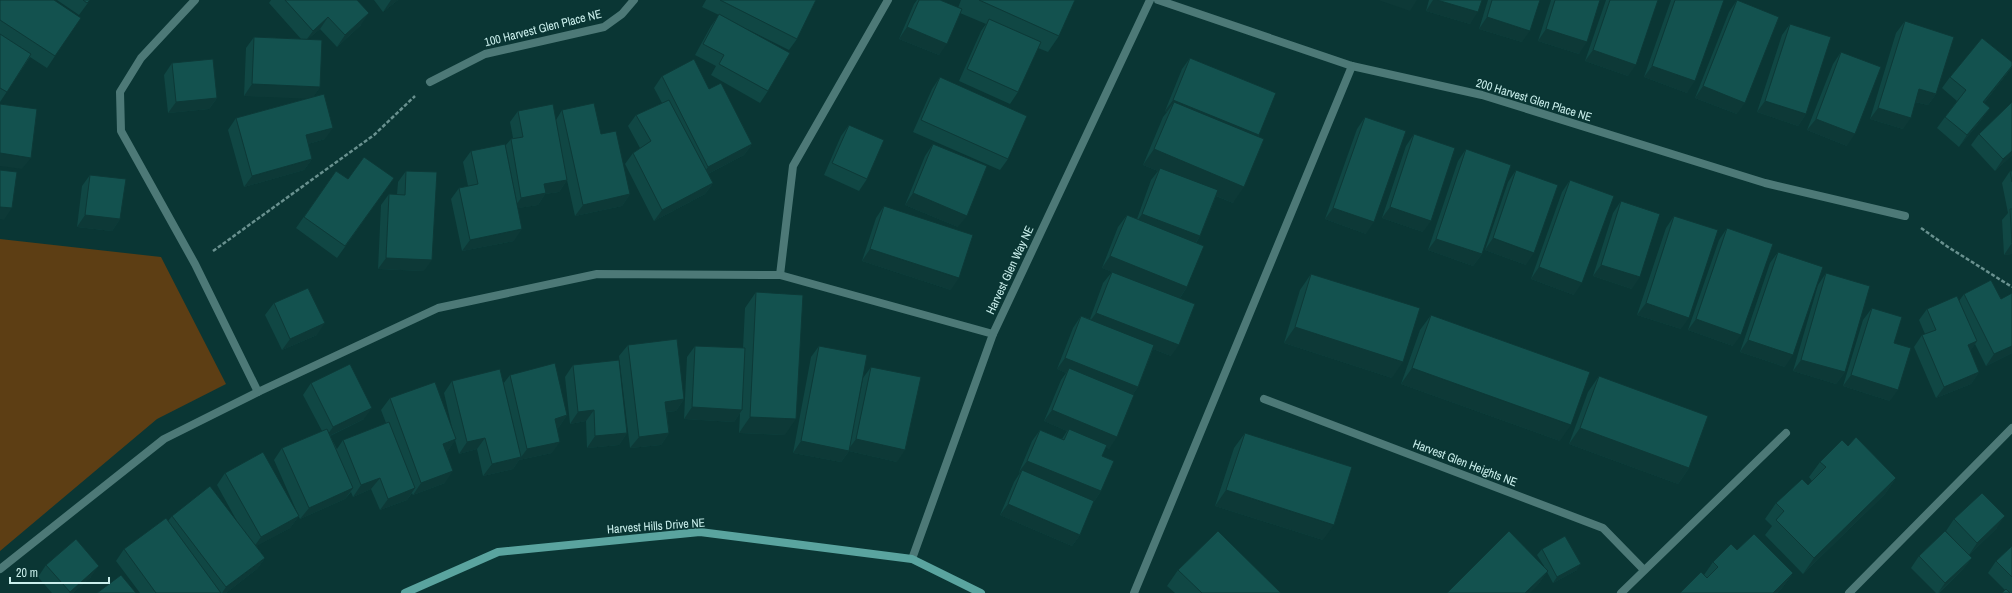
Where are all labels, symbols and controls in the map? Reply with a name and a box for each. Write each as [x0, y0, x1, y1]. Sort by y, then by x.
street label: 100 Harvest Glen Place NE [483, 6, 603, 50]
street label: 200 Harvest Glen Place NE [1474, 75, 1594, 125]
street label: Harvest Glen Way NE [982, 223, 1038, 317]
street label: Harvest Glen Heights NE [1411, 436, 1519, 490]
street label: Harvest Hills Drive NE [606, 515, 706, 537]
scale bar [10, 559, 109, 585]
text: 20 m [16, 565, 38, 581]

